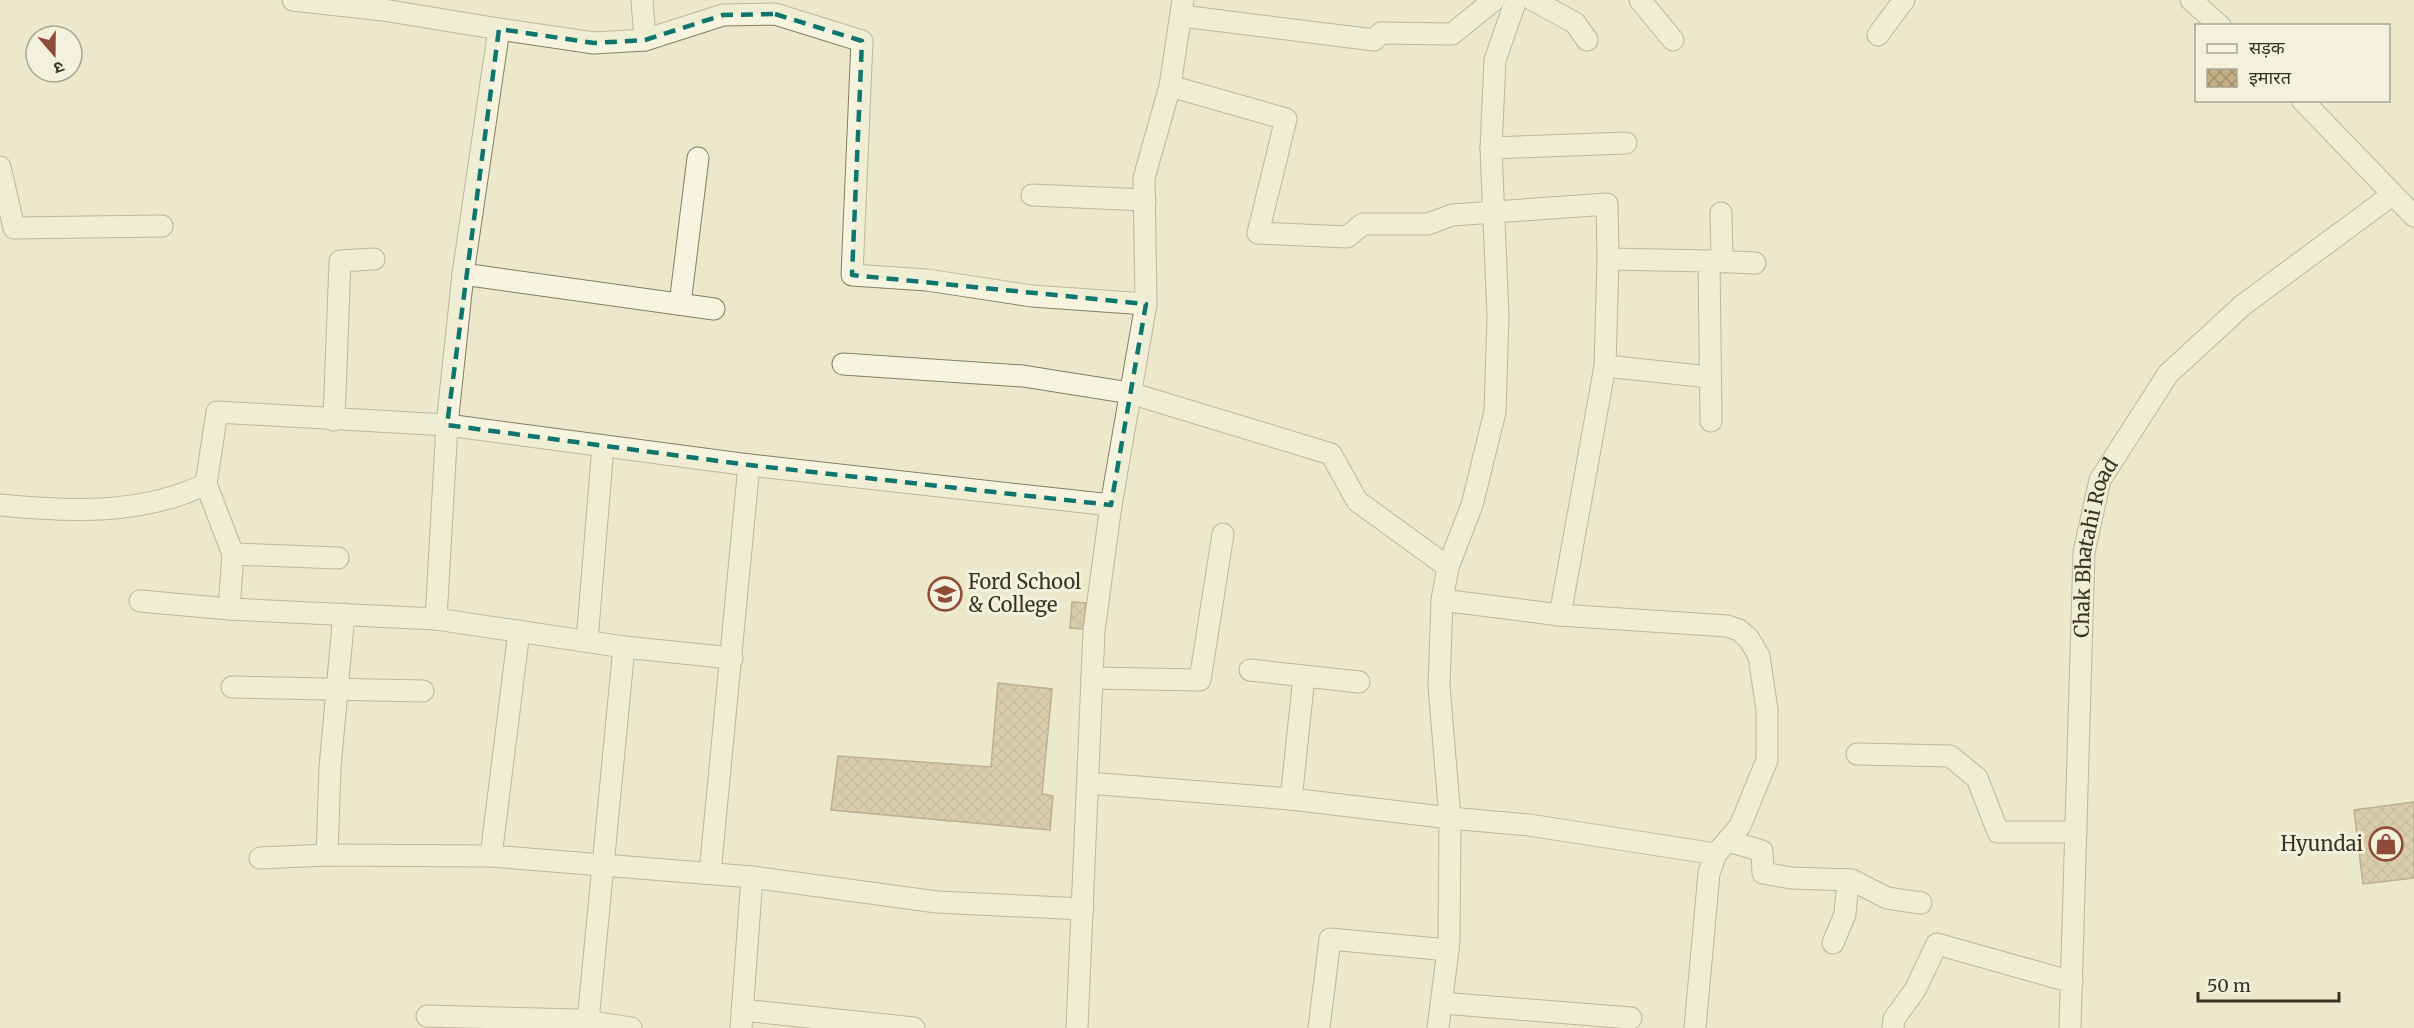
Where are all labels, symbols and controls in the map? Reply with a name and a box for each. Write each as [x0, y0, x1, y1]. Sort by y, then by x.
north arrow [24, 24, 84, 84]
legend [2195, 24, 2390, 102]
text: सड़क [2249, 36, 2286, 59]
text: उ [51, 57, 67, 79]
text: इमारत [2249, 66, 2292, 89]
street label: Chak Bhatahi Road [2068, 453, 2123, 638]
place label: Ford School & College [968, 569, 1081, 617]
school or university icon: Ford School & College [927, 576, 963, 612]
shop icon: Hyundai [2368, 826, 2404, 862]
place label: Hyundai [2280, 831, 2363, 856]
scale bar [2198, 965, 2339, 1003]
text: 50 m [2207, 974, 2251, 997]

